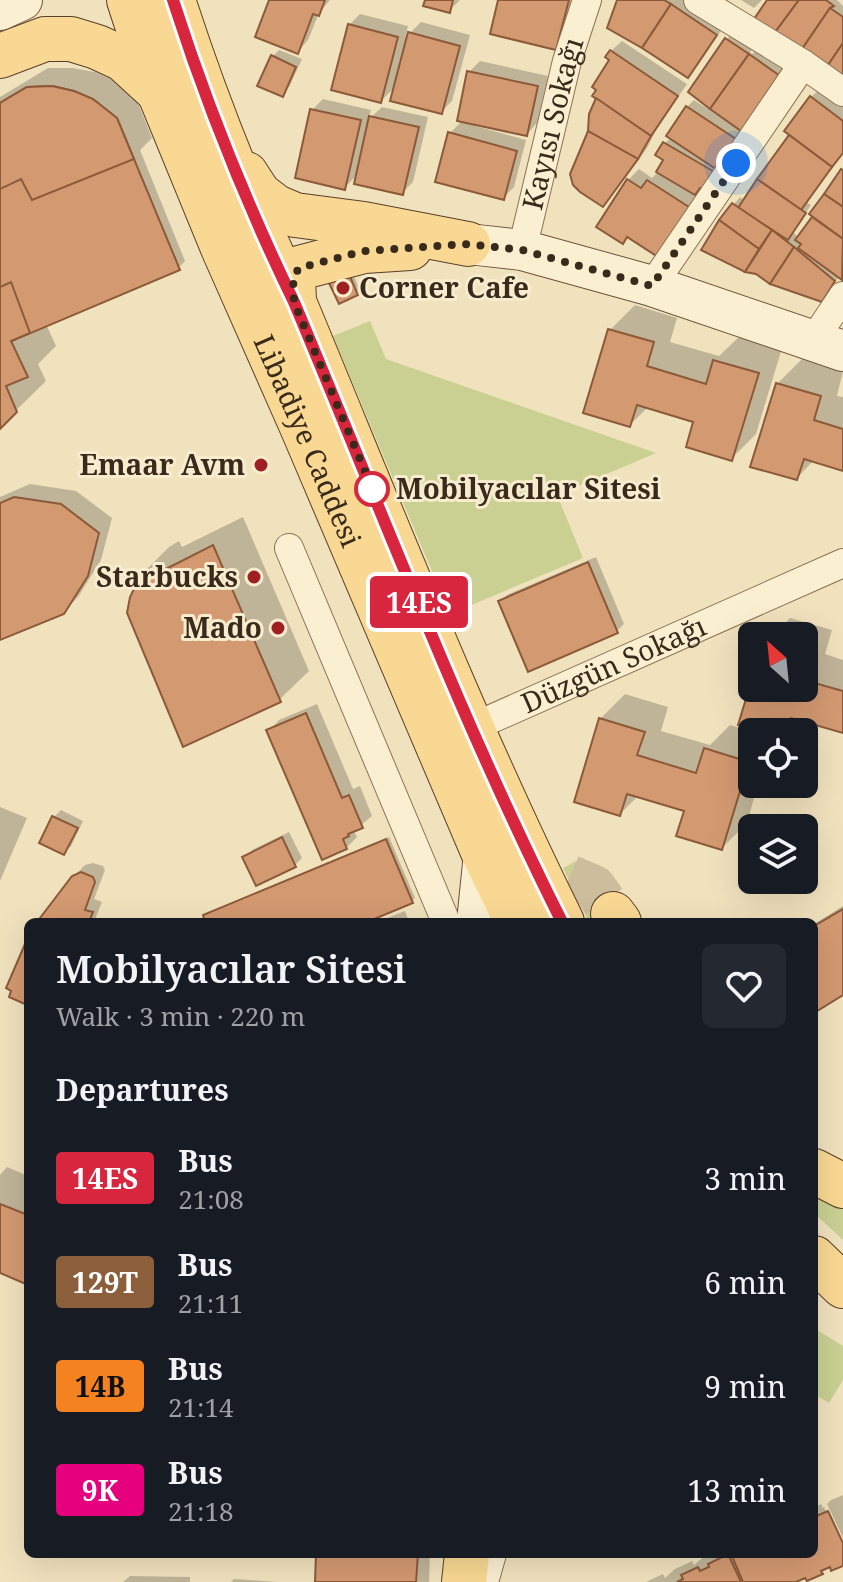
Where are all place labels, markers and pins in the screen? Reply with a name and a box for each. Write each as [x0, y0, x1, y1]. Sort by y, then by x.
place label: Corner Cafe [359, 268, 529, 306]
marker: Corner Cafe [334, 279, 352, 297]
place label: Emaar Avm [80, 445, 245, 483]
marker: Emaar Avm [252, 456, 270, 474]
place label: Mobilyacılar Sitesi [396, 469, 661, 507]
marker: Mobilyacılar Sitesi [355, 472, 389, 506]
place label: Starbucks [96, 557, 238, 595]
marker: Starbucks [245, 568, 263, 586]
place label: Mado [183, 608, 262, 646]
marker: Mado [269, 619, 287, 637]

